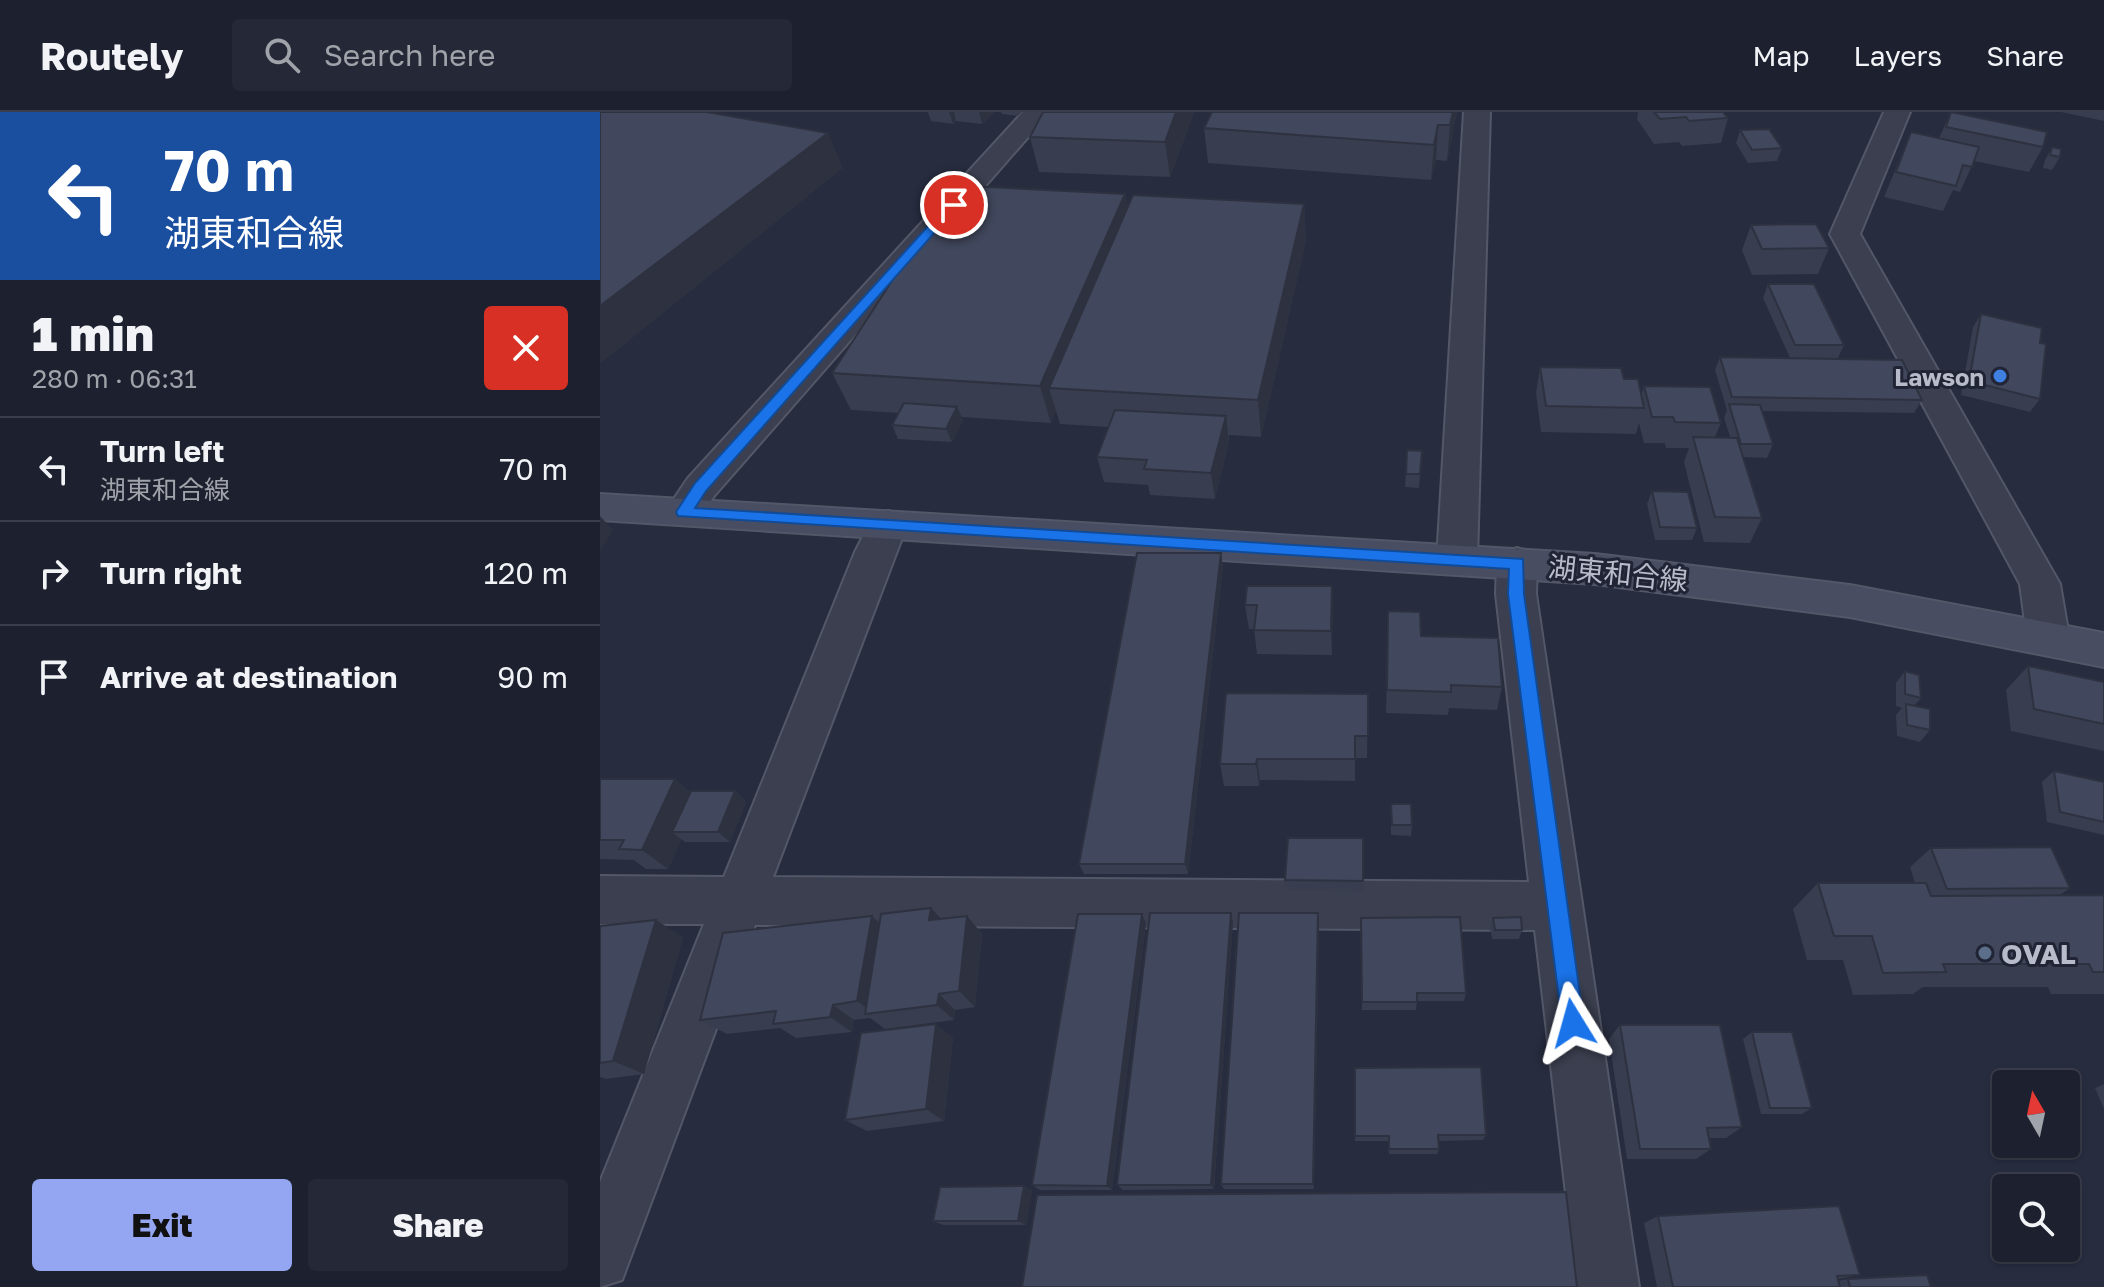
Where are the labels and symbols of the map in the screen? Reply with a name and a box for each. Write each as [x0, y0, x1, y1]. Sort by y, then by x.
pin [920, 171, 988, 239]
place label: Lawson [1894, 362, 1984, 391]
marker: Lawson [1991, 367, 2009, 385]
street label: 湖東和合線 [1547, 549, 1689, 597]
place label: OVAL [2001, 937, 2076, 970]
marker: OVAL [1976, 944, 1994, 962]
position arrow [1531, 981, 1615, 1065]
north arrow [1992, 1070, 2080, 1158]

